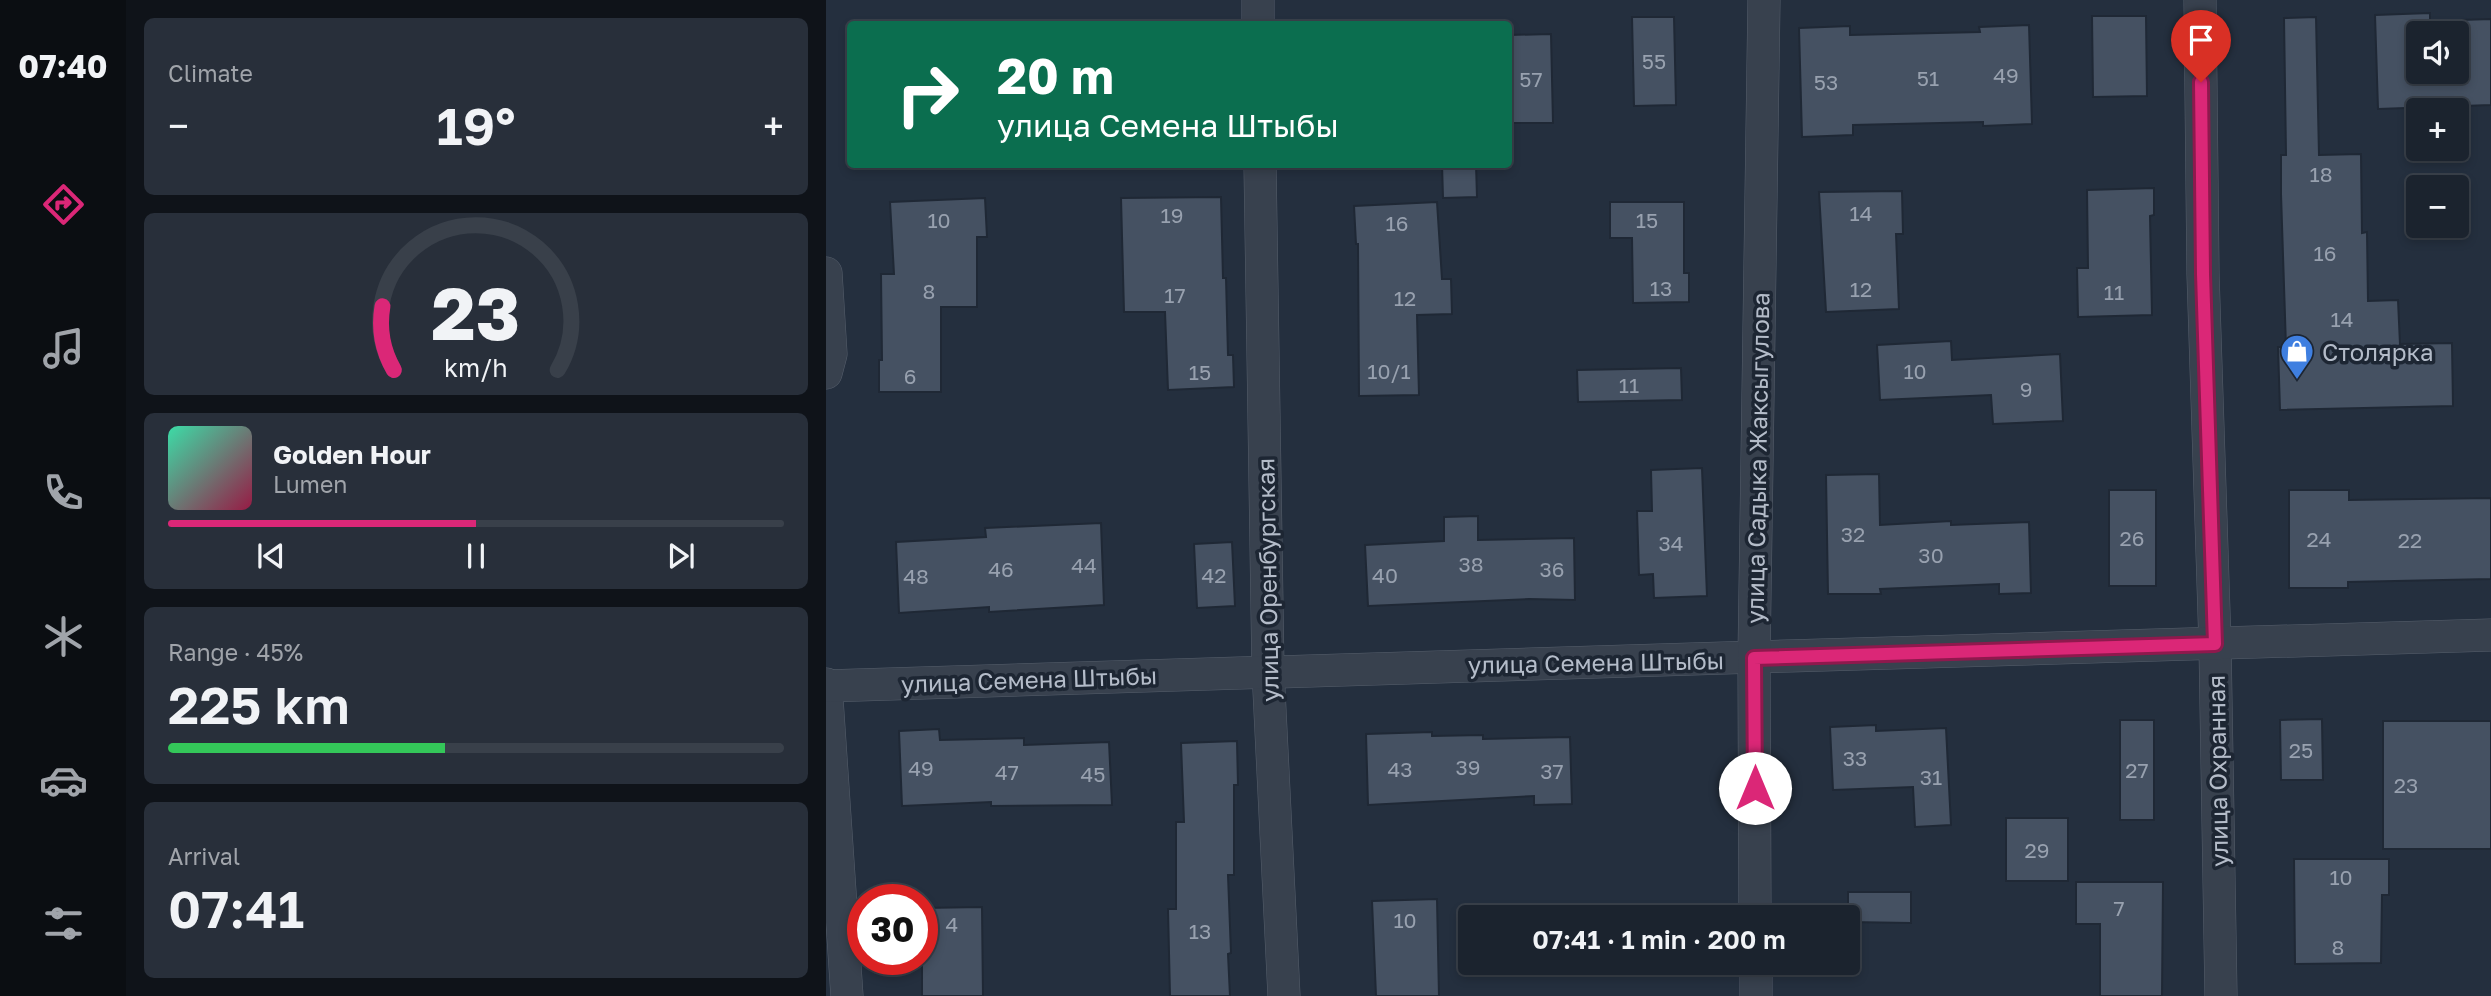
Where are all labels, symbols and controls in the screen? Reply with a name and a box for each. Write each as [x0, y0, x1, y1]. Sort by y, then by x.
pin [2171, 10, 2231, 82]
icon: arrive [2182, 21, 2220, 59]
map controls [2406, 21, 2469, 238]
button: sound [2406, 21, 2469, 84]
text: 20 m [997, 46, 1114, 105]
text: 07:40 [18, 47, 108, 85]
house number: 55 [1642, 48, 1666, 74]
icon: right [882, 49, 973, 140]
text: Climate [168, 59, 253, 87]
house number: 49 [1993, 62, 2019, 88]
house number: 51 [1917, 65, 1939, 91]
house number: 57 [1519, 66, 1543, 92]
house number: 53 [1814, 69, 1838, 95]
text: 19° [437, 94, 515, 156]
button: + [2406, 98, 2469, 161]
text: − [168, 103, 189, 148]
text: + [763, 103, 784, 148]
text: улица Семена Штыбы [997, 106, 1339, 144]
house number: 18 [2310, 161, 2333, 187]
button: − [2406, 175, 2469, 238]
icon: directions [39, 180, 88, 229]
house number: 14 [1850, 200, 1873, 226]
house number: 19 [1161, 202, 1183, 228]
house number: 10 [927, 207, 951, 233]
house number: 15 [1636, 207, 1658, 233]
house number: 16 [1386, 210, 1408, 236]
house number: 16 [2314, 240, 2336, 266]
text: 23 [432, 269, 520, 356]
house number: 13 [1650, 275, 1672, 301]
house number: 12 [1850, 276, 1872, 302]
house number: 8 [923, 278, 935, 304]
house number: 11 [2104, 279, 2124, 305]
house number: 17 [1164, 282, 1186, 308]
house number: 12 [1394, 285, 1416, 311]
street label: улица Садыка Жаксыгулова [1740, 292, 1774, 624]
house number: 14 [2331, 306, 2354, 332]
icon: music [39, 324, 88, 373]
shop icon: Столярка [2278, 332, 2316, 381]
place label: Столярка [2322, 337, 2434, 366]
text: km/h [444, 351, 508, 382]
house number: 10/1 [1367, 358, 1411, 384]
house number: 10 [1903, 358, 1927, 384]
house number: 15 [1189, 359, 1211, 385]
house number: 6 [904, 363, 916, 389]
house number: 11 [1619, 372, 1639, 398]
house number: 9 [2020, 376, 2032, 402]
text: Golden Hour [273, 439, 431, 470]
street label: улица Оренбургская [1250, 458, 1284, 702]
icon: phone [39, 468, 88, 517]
text: Lumen [273, 470, 347, 498]
house number: 32 [1841, 521, 1865, 547]
house number: 26 [2120, 525, 2144, 551]
house number: 24 [2307, 526, 2332, 552]
house number: 22 [2398, 527, 2422, 553]
house number: 34 [1658, 530, 1684, 556]
icon: previous [252, 537, 290, 575]
icon: pause [457, 537, 495, 575]
icon: next [662, 537, 700, 575]
house number: 30 [1918, 542, 1944, 568]
house number: 38 [1458, 551, 1484, 577]
house number: 44 [1071, 552, 1097, 578]
house number: 46 [988, 556, 1014, 582]
house number: 36 [1540, 556, 1565, 582]
house number: 42 [1202, 562, 1227, 588]
house number: 40 [1372, 562, 1398, 588]
house number: 48 [903, 563, 929, 589]
icon: climate [39, 612, 88, 661]
text: Range · 45% [168, 638, 303, 666]
street label: улица Семена Штыбы [1468, 645, 1724, 679]
street label: улица Семена Штыбы [900, 660, 1158, 698]
text: 225 km [168, 673, 350, 735]
street label: улица Охранная [2201, 675, 2233, 867]
house number: 25 [2289, 737, 2313, 763]
house number: 33 [1843, 745, 1867, 771]
position arrow [1718, 751, 1792, 825]
house number: 39 [1456, 754, 1481, 780]
house number: 49 [908, 755, 934, 781]
icon: car [39, 756, 88, 805]
house number: 43 [1387, 756, 1413, 782]
house number: 27 [2125, 757, 2149, 783]
house number: 37 [1540, 758, 1564, 784]
house number: 47 [995, 759, 1019, 785]
house number: 45 [1081, 761, 1106, 787]
house number: 31 [1920, 764, 1942, 790]
house number: 23 [2394, 772, 2418, 798]
house number: 29 [2025, 837, 2049, 863]
text: Arrival [168, 842, 240, 870]
house number: 10 [2329, 864, 2353, 890]
text: 07:41 [168, 877, 304, 939]
speed limit sign: 30 [847, 884, 938, 975]
house number: 7 [2113, 895, 2125, 921]
icon: filters [39, 899, 88, 948]
house number: 10 [1393, 907, 1417, 933]
house number: 4 [946, 911, 958, 937]
house number: 13 [1189, 918, 1211, 944]
text: 07:41 · 1 min · 200 m [1532, 924, 1786, 955]
house number: 8 [2332, 934, 2344, 960]

